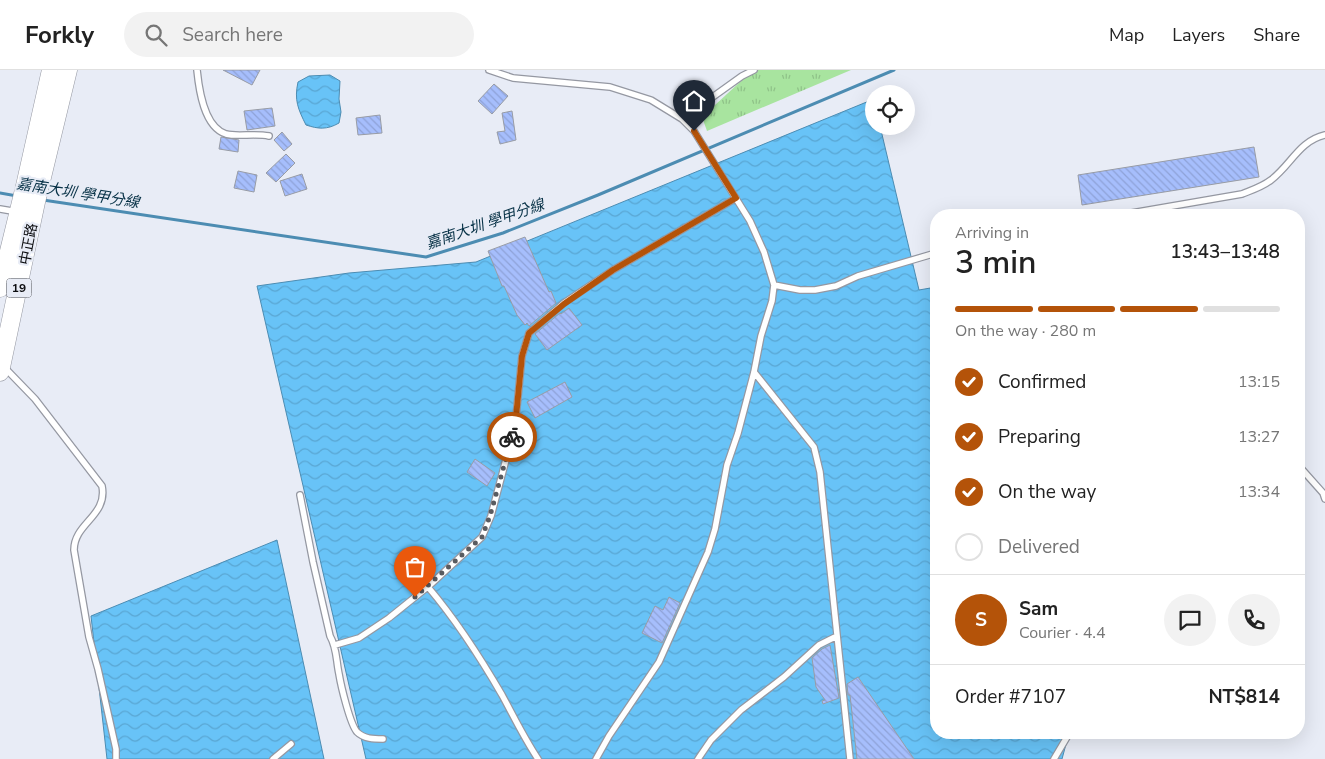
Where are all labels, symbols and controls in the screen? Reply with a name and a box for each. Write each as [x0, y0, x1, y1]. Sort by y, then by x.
search box [124, 12, 474, 57]
text: Forkly [25, 19, 94, 51]
icon: search [142, 21, 170, 49]
text: Search here [182, 22, 283, 48]
text: Map [1109, 23, 1144, 47]
text: Layers [1172, 23, 1225, 47]
text: Share [1253, 23, 1300, 47]
pin [673, 80, 715, 131]
map controls [865, 85, 915, 135]
button: locate [865, 85, 915, 135]
icon: home [680, 87, 708, 115]
water label: 嘉南大圳 學甲分線 [15, 173, 143, 213]
water label: 嘉南大圳 學甲分線 [423, 194, 549, 254]
street label: 中正路 [15, 222, 42, 267]
text: Arriving in [955, 222, 1029, 244]
text: 13:43–13:48 [1170, 239, 1280, 265]
text: 3 min [955, 241, 1037, 284]
road number: 19 [6, 278, 32, 298]
text: On the way · 280 m [955, 320, 1096, 342]
icon: check [955, 368, 983, 396]
text: Confirmed [998, 369, 1086, 395]
text: 13:15 [1238, 371, 1280, 393]
courier [487, 412, 537, 462]
icon: bike [498, 423, 526, 451]
icon: check [955, 423, 983, 451]
text: Preparing [998, 424, 1081, 450]
text: 13:27 [1238, 426, 1280, 448]
icon: check [955, 478, 983, 506]
text: On the way [998, 479, 1096, 505]
text: 13:34 [1238, 481, 1280, 503]
text: Delivered [998, 534, 1080, 560]
pin [394, 546, 436, 597]
icon: bag [401, 553, 429, 581]
button: chat [1164, 594, 1216, 646]
button: phone [1228, 594, 1280, 646]
text: Sam [1019, 596, 1058, 622]
text: S [975, 607, 987, 633]
text: Courier · 4.4 [1019, 622, 1105, 644]
text: Order #7107 [955, 684, 1066, 710]
text: NT$814 [1208, 684, 1280, 710]

